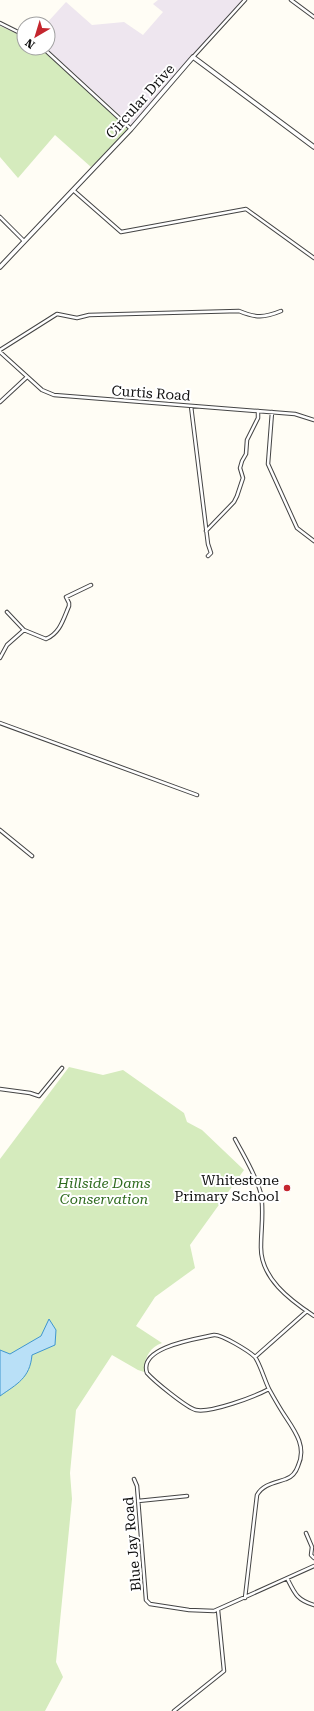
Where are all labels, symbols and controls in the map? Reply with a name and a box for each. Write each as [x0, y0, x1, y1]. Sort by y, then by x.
north arrow [16, 16, 56, 56]
text: N [22, 35, 37, 51]
street label: Circular Drive [102, 60, 178, 142]
street label: Curtis Road [111, 382, 191, 404]
place label: Whitestone Primary School [174, 1172, 280, 1204]
park label: Hillside Dams Conservation [56, 1175, 151, 1207]
marker: Whitestone Primary School [282, 1183, 292, 1193]
street label: Blue Jay Road [120, 1496, 144, 1592]

